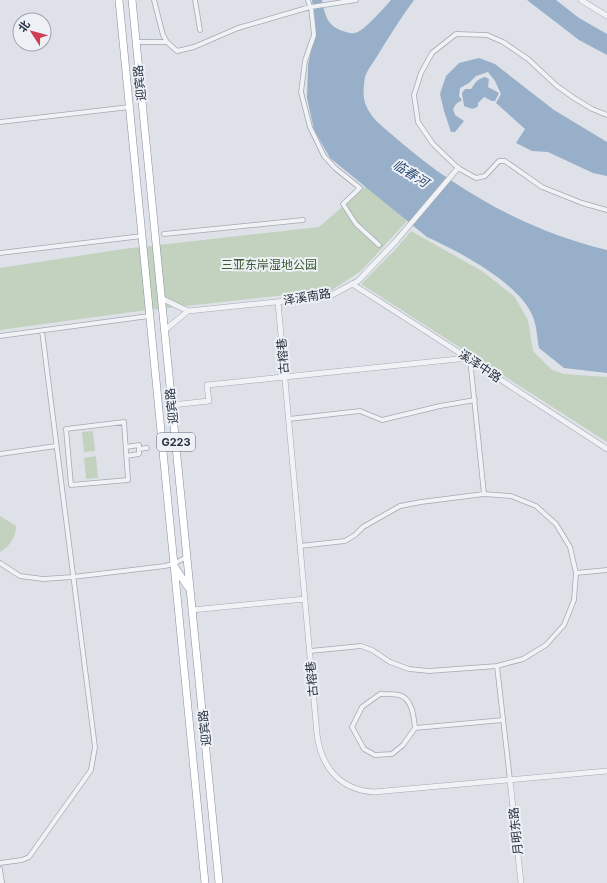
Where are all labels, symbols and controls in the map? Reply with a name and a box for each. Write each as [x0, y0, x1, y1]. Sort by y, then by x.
north arrow [12, 12, 52, 52]
text: 北 [15, 18, 33, 35]
street label: 迎宾路 [130, 64, 149, 102]
water label: 临春河 [390, 156, 434, 192]
park label: 三亚东岸湿地公园 [221, 257, 317, 272]
street label: 泽溪南路 [282, 285, 332, 308]
street label: 古榕巷 [273, 337, 292, 375]
street label: 溪泽中路 [456, 346, 504, 385]
street label: 迎宾路 [162, 387, 181, 425]
road number: G223 [157, 433, 195, 451]
street label: 古榕巷 [302, 660, 321, 698]
street label: 迎宾路 [195, 709, 214, 747]
street label: 月明东路 [506, 806, 525, 856]

